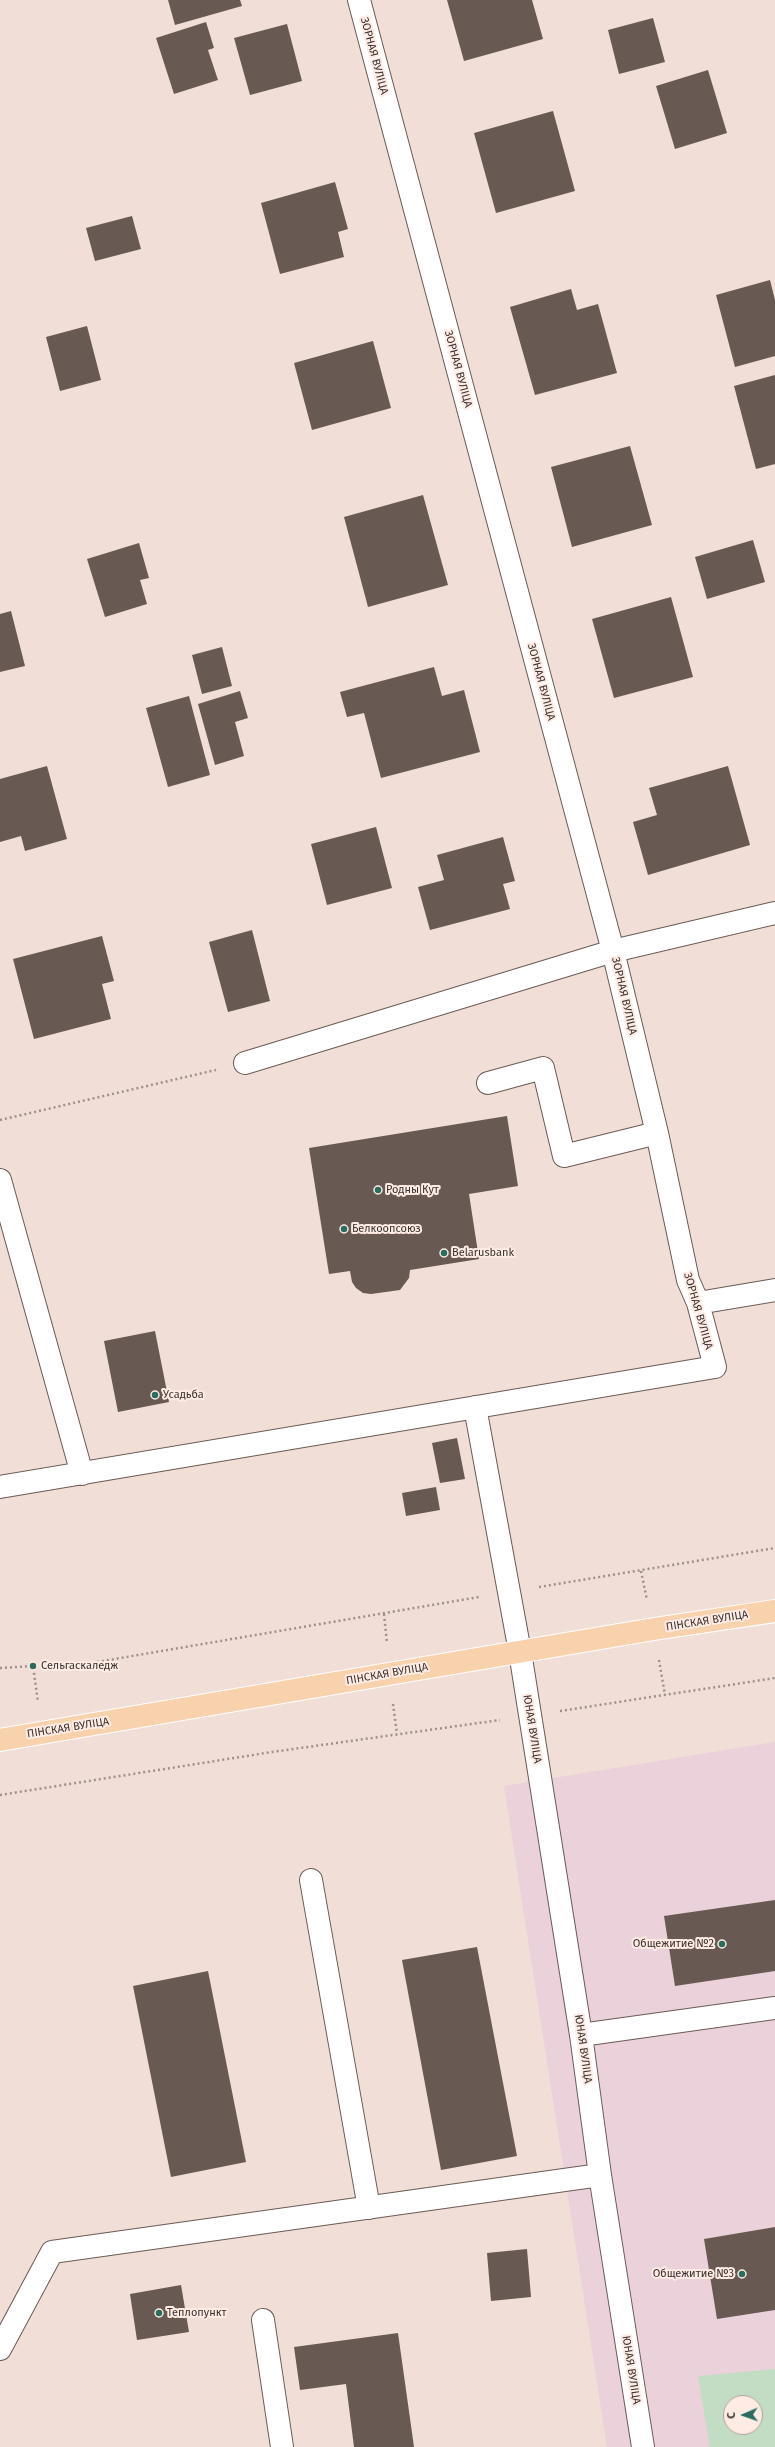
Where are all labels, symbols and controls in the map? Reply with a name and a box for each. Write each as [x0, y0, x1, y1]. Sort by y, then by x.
street label: ЗОРНАЯ ВУЛІЦА [357, 16, 391, 96]
street label: ЗОРНАЯ ВУЛІЦА [441, 329, 475, 409]
street label: ЗОРНАЯ ВУЛІЦА [524, 642, 558, 722]
street label: ЗОРНАЯ ВУЛІЦА [609, 956, 639, 1036]
place label: Родны Кут [386, 1183, 439, 1197]
marker: Родны Кут [373, 1185, 383, 1195]
place label: Белкоопсоюз [352, 1222, 421, 1236]
marker: Белкоопсоюз [339, 1224, 349, 1234]
place label: Belarusbank [452, 1246, 514, 1260]
marker: Belarusbank [439, 1248, 449, 1258]
street label: ЗОРНАЯ ВУЛІЦА [681, 1271, 715, 1351]
place label: Усадьба [163, 1388, 204, 1402]
marker: Усадьба [150, 1390, 160, 1400]
street label: ПІНСКАЯ ВУЛІЦА [665, 1608, 749, 1634]
place label: Сельгаскаледж [41, 1659, 118, 1673]
street label: ПІНСКАЯ ВУЛІЦА [345, 1660, 429, 1688]
marker: Сельгаскаледж [28, 1661, 38, 1671]
street label: ЮНАЯ ВУЛІЦА [520, 1694, 544, 1764]
street label: ПІНСКАЯ ВУЛІЦА [26, 1715, 110, 1741]
place label: Общежитие №2 [633, 1937, 714, 1951]
marker: Общежитие №2 [717, 1939, 727, 1949]
street label: ЮНАЯ ВУЛІЦА [572, 2014, 594, 2084]
place label: Общежитие №3 [653, 2267, 734, 2281]
marker: Общежитие №3 [737, 2269, 747, 2279]
place label: Теплопункт [167, 2306, 226, 2320]
marker: Теплопункт [154, 2308, 164, 2318]
street label: ЮНАЯ ВУЛІЦА [619, 2335, 643, 2405]
north arrow [723, 2395, 763, 2435]
text: С [725, 2412, 738, 2419]

